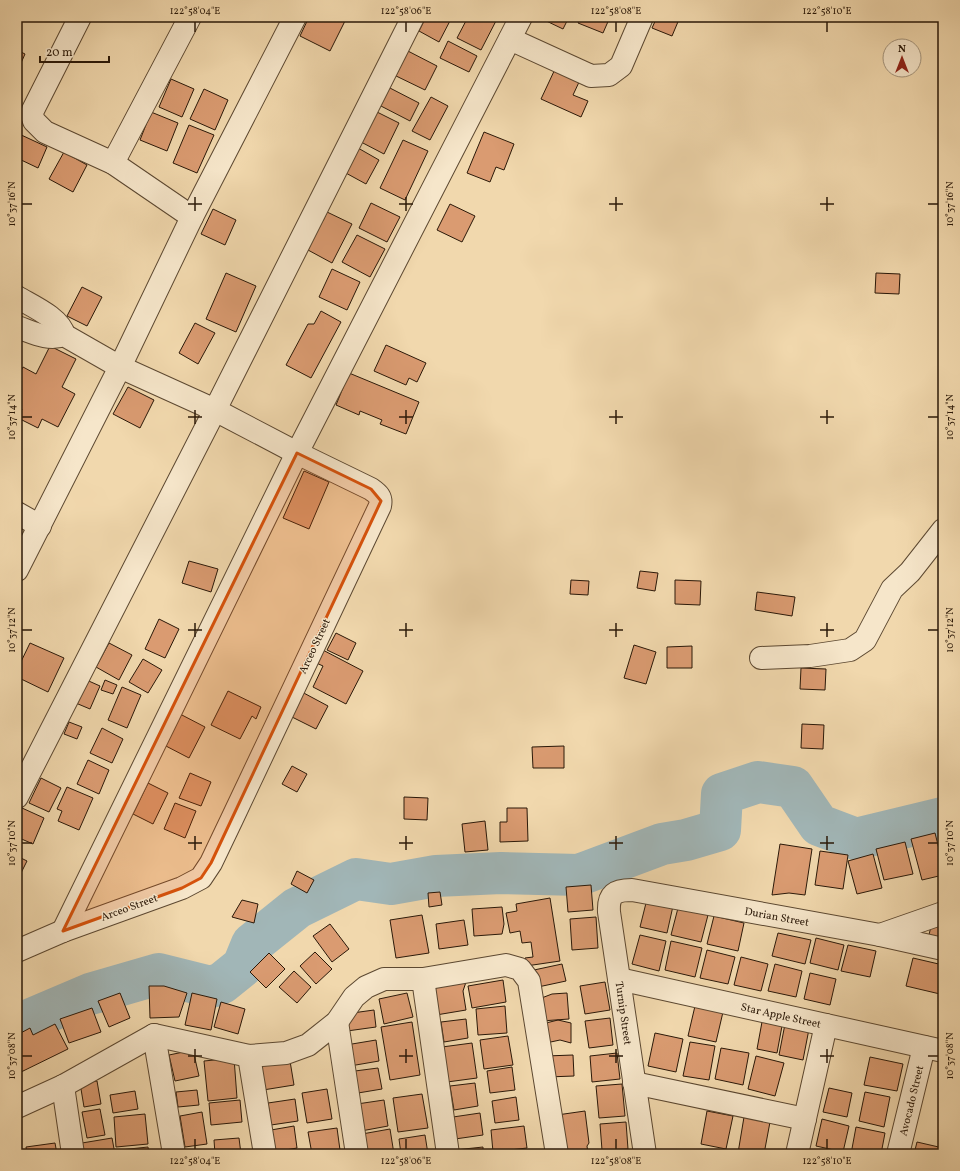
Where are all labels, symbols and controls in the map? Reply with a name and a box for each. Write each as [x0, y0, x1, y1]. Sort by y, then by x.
text: 122°58'04"E [170, 4, 220, 18]
text: 122°58'06"E [381, 4, 431, 18]
text: 122°58'08"E [591, 4, 641, 18]
text: 122°58'10"E [802, 4, 852, 18]
scale bar [40, 38, 109, 64]
north arrow [882, 38, 922, 78]
text: N [898, 42, 906, 57]
text: 20 m [46, 45, 73, 61]
text: 10°37'16"N [5, 181, 19, 227]
text: 10°37'16"N [943, 181, 957, 227]
text: 10°37'14"N [5, 394, 19, 440]
text: 10°37'14"N [943, 394, 957, 440]
text: 10°37'12"N [5, 607, 19, 653]
text: 10°37'12"N [943, 607, 957, 653]
street label: Arceo Street [296, 616, 335, 677]
text: 10°37'10"N [5, 819, 19, 866]
text: 10°37'10"N [943, 819, 957, 866]
street label: Arceo Street [99, 891, 160, 926]
street label: Durian Street [743, 905, 810, 931]
street label: Turnip Street [611, 981, 634, 1046]
street label: Star Apple Street [739, 1000, 822, 1033]
text: 10°37'08"N [5, 1032, 19, 1080]
text: 10°37'08"N [943, 1032, 957, 1080]
street label: Avocado Street [897, 1064, 928, 1138]
text: 122°58'04"E [170, 1154, 220, 1168]
text: 122°58'06"E [381, 1154, 431, 1168]
text: 122°58'08"E [591, 1154, 641, 1168]
text: 122°58'10"E [802, 1154, 852, 1168]

